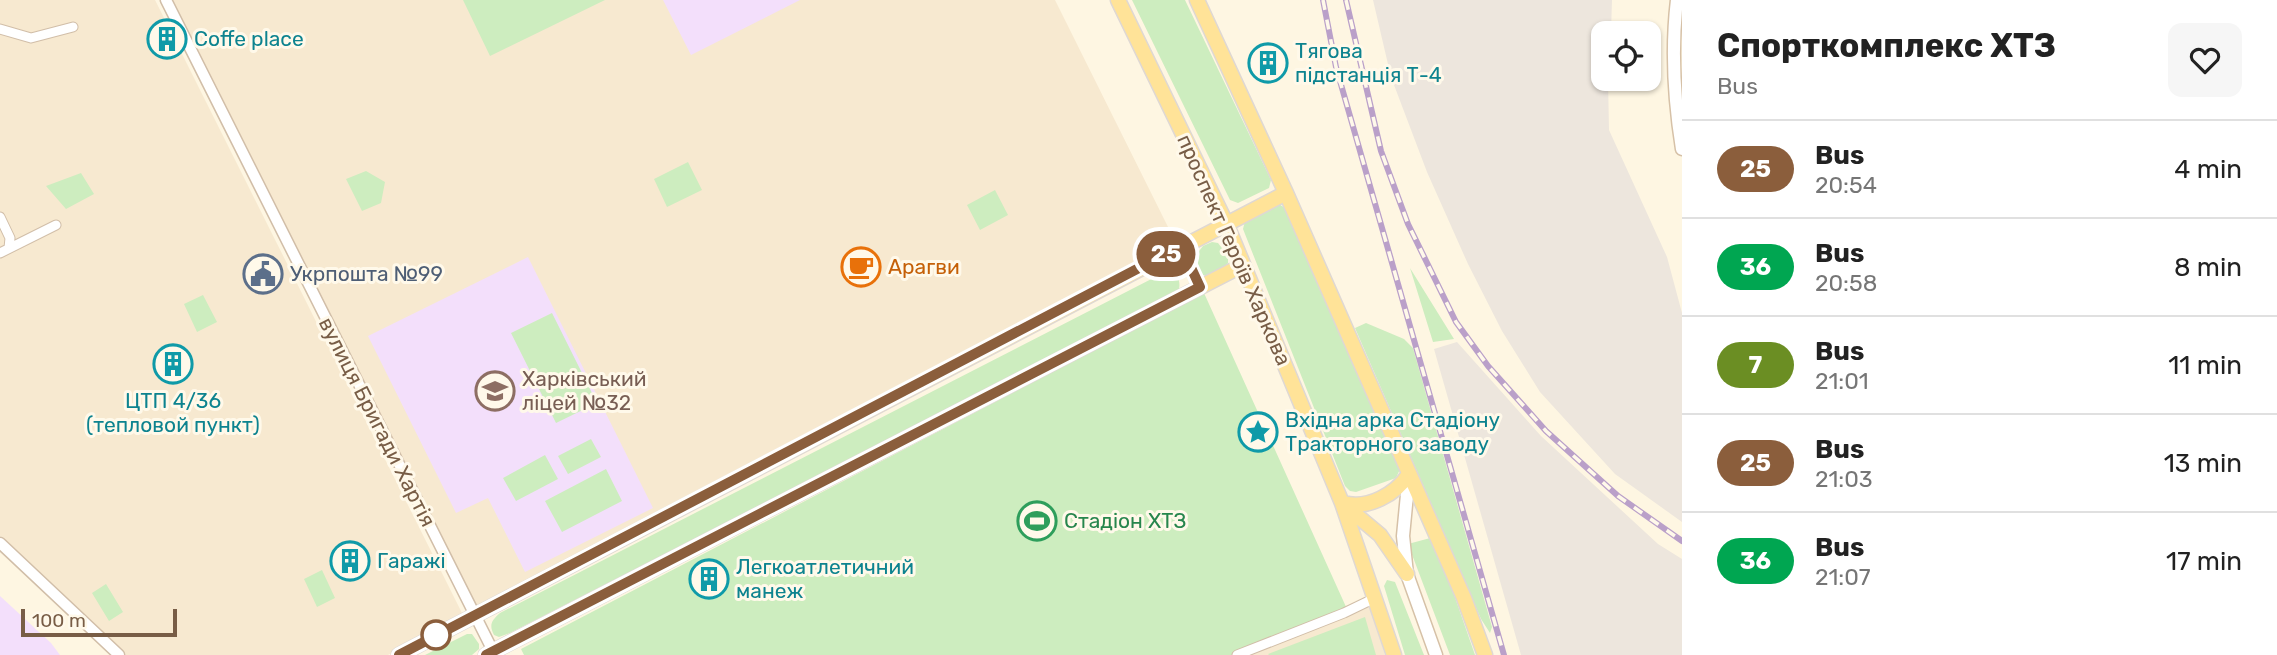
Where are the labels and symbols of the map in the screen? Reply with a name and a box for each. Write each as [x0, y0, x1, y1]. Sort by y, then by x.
building icon: Coffe place [146, 18, 188, 60]
place label: Coffe place [194, 26, 304, 51]
place label: Тягова підстанція Т-4 [1295, 38, 1442, 87]
building icon: Тягова підстанція Т-4 [1247, 42, 1289, 84]
street label: проспект Героїв Харкова [1172, 130, 1297, 369]
line badge: 25 [1134, 231, 1198, 277]
cafe icon: Арагви [840, 246, 882, 288]
public building icon: Укрпошта №99 [242, 253, 284, 295]
place label: Арагви [888, 254, 960, 279]
place label: Укрпошта №99 [290, 261, 443, 286]
street label: вулиця Бригади Хартія [314, 313, 441, 531]
building icon: ЦТП 4/36 (тепловой пункт) [152, 343, 194, 385]
place label: Харківський ліцей №32 [522, 366, 646, 415]
school or university icon: Харківський ліцей №32 [474, 370, 516, 412]
place label: ЦТП 4/36 (тепловой пункт) [86, 388, 260, 437]
place label: Вхідна арка Стадіону Тракторного заводу [1285, 407, 1500, 456]
place icon: Вхідна арка Стадіону Тракторного заводу [1237, 411, 1279, 453]
sports icon: Стадіон ХТЗ [1016, 500, 1058, 542]
place label: Стадіон ХТЗ [1064, 508, 1187, 533]
building icon: Гаражі [329, 540, 371, 582]
place label: Гаражі [377, 548, 446, 573]
place label: Легкоатлетичний манеж [736, 554, 914, 603]
building icon: Легкоатлетичний манеж [688, 558, 730, 600]
scale bar [21, 606, 177, 638]
unlabelled marker [421, 620, 451, 650]

